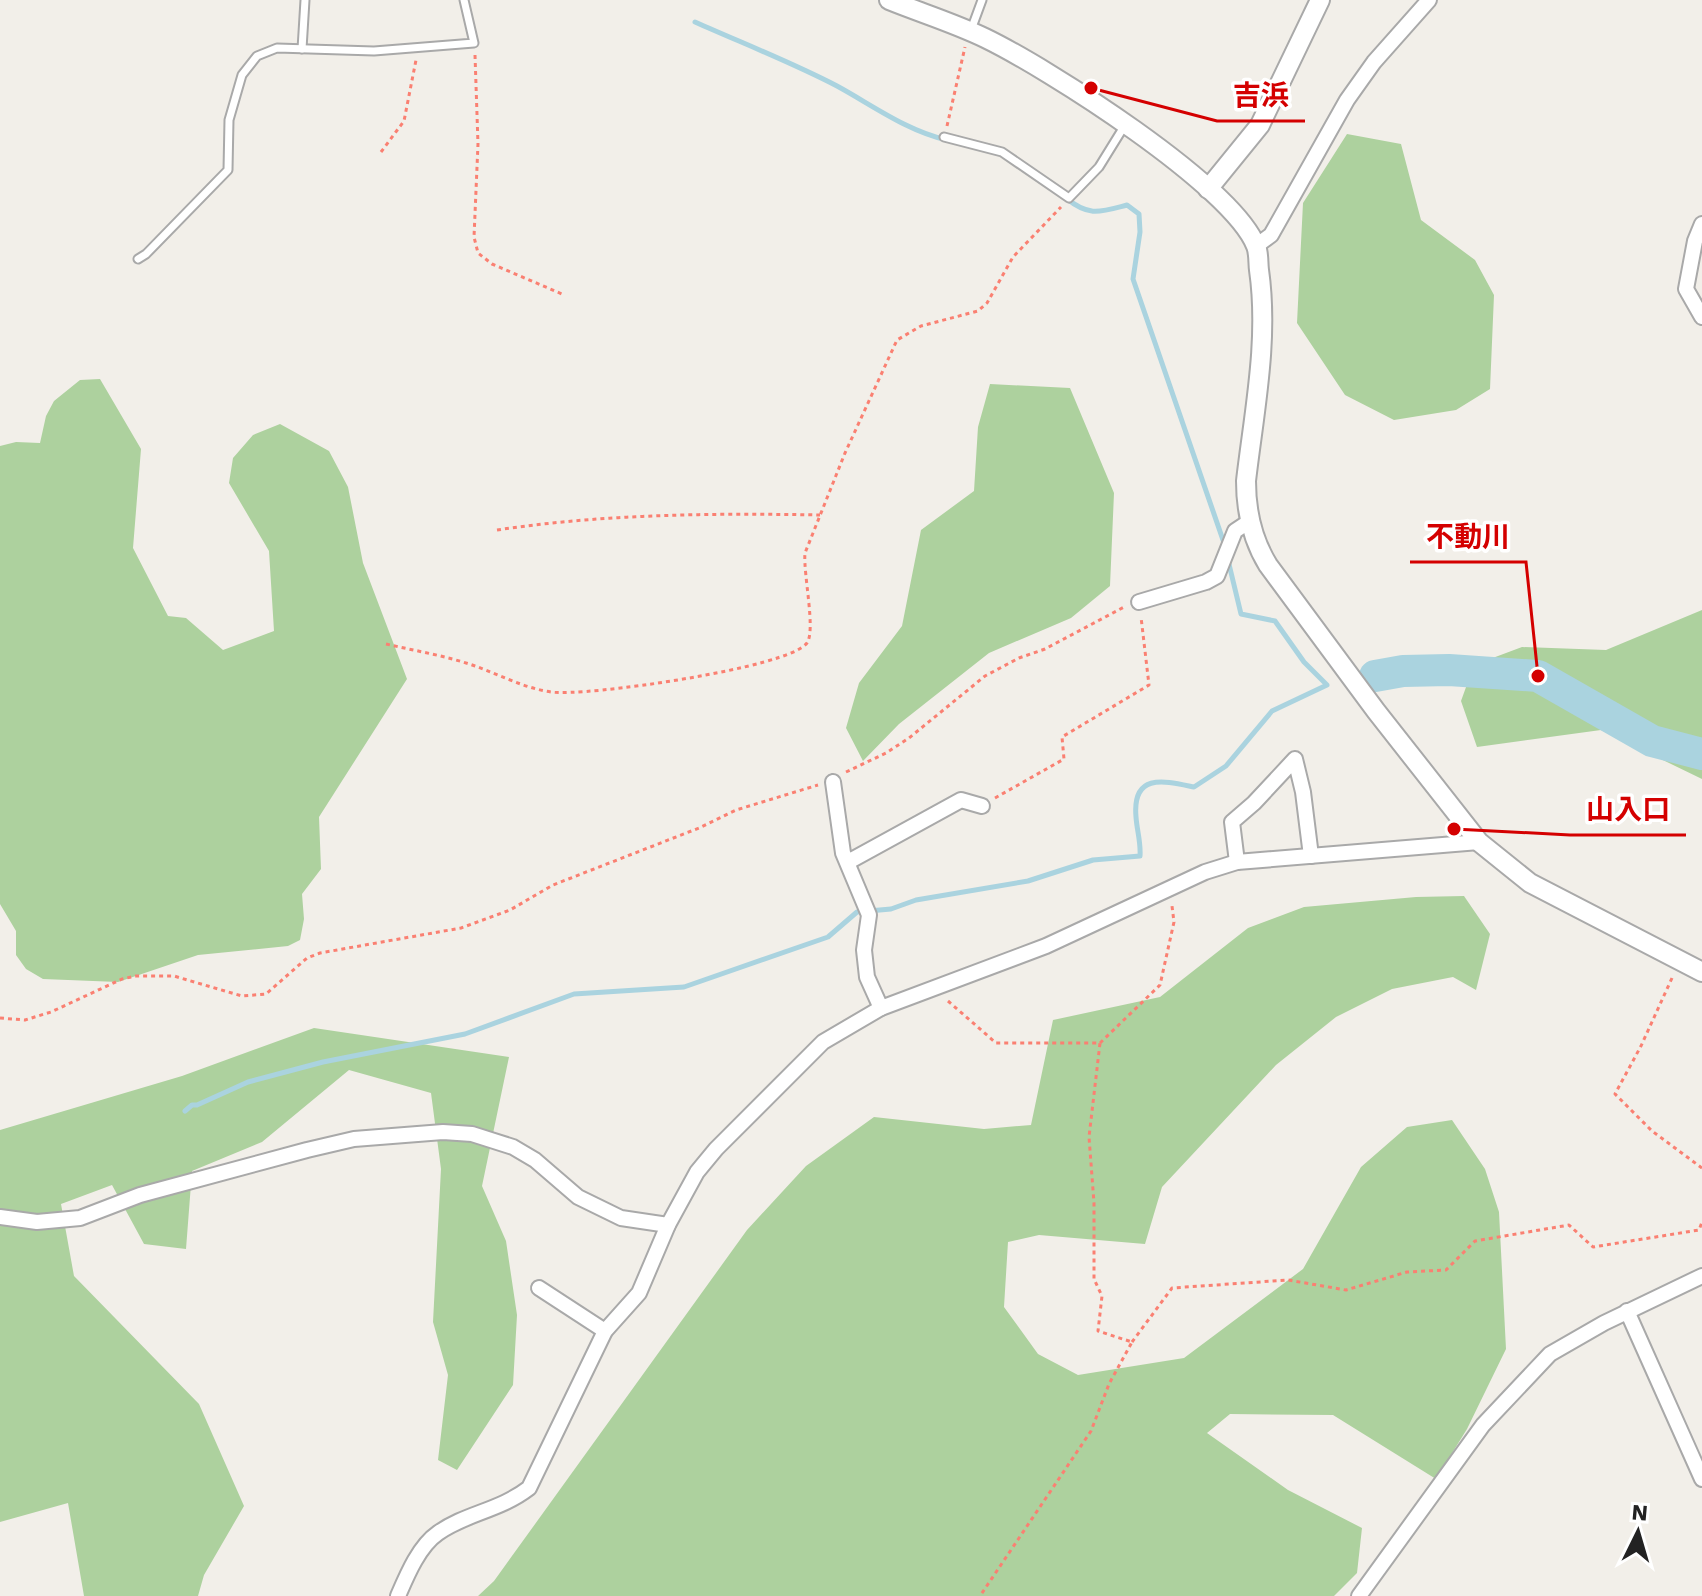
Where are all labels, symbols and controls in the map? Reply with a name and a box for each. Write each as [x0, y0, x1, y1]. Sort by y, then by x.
callout: 吉浜 [1217, 69, 1305, 121]
text: 吉浜 [1233, 79, 1289, 112]
callout: 不動川 [1410, 510, 1526, 562]
text: 不動川 [1426, 520, 1510, 553]
callout: 山入口 [1570, 783, 1686, 835]
text: 山入口 [1586, 793, 1670, 826]
north arrow [1598, 1492, 1678, 1572]
text: N [1630, 1499, 1649, 1526]

